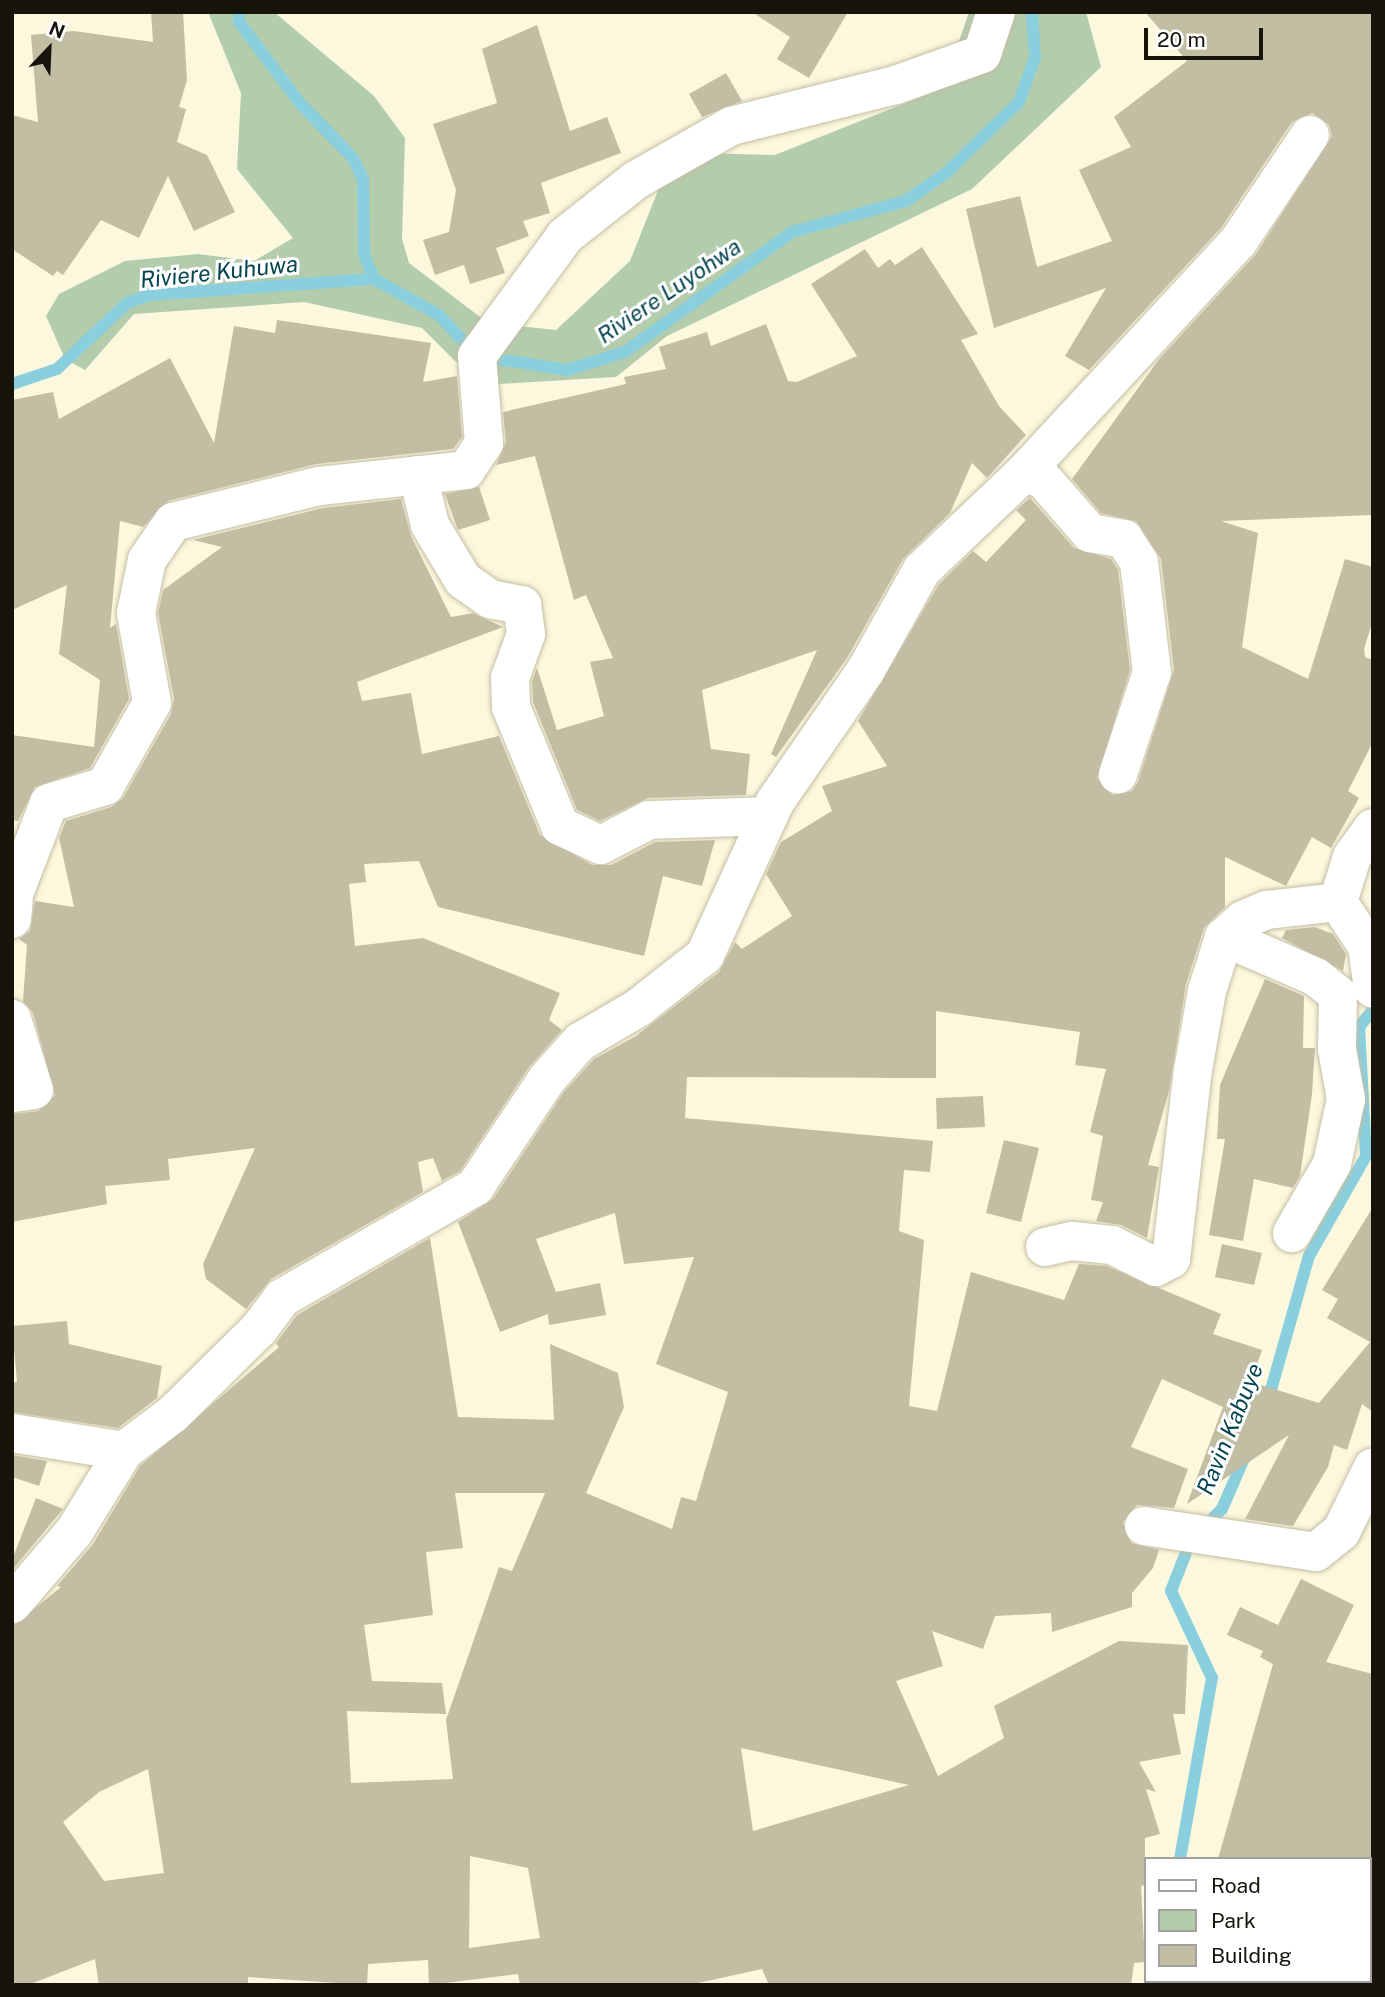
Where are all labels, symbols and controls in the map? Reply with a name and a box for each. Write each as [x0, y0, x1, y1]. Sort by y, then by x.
north arrow [14, 14, 84, 84]
scale bar [1147, 14, 1266, 58]
text: N [46, 17, 68, 43]
text: 20 m [1157, 27, 1206, 52]
water label: Riviere Luyohwa [592, 233, 746, 349]
water label: Riviere Kuhuwa [139, 250, 299, 294]
water label: Ravin Kabuye [1191, 1359, 1269, 1499]
legend [1144, 1857, 1371, 1983]
text: Road [1211, 1873, 1261, 1898]
text: Park [1211, 1908, 1256, 1933]
text: Building [1211, 1943, 1292, 1968]

